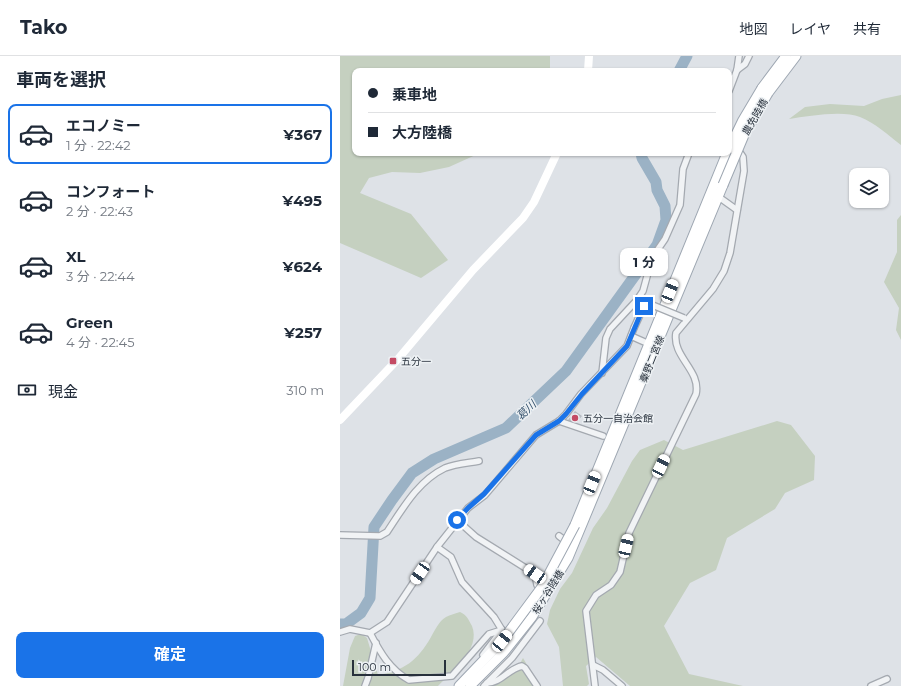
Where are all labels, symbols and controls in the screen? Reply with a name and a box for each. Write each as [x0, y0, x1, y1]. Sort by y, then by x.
text: Tako [20, 16, 67, 39]
text: 地図 [739, 20, 767, 38]
text: レイヤ [789, 20, 831, 38]
text: 共有 [853, 20, 881, 38]
text: 車両を選択 [16, 69, 106, 91]
text: 乗車地 [392, 85, 437, 104]
street label: 農免陸橋 [739, 96, 771, 138]
icon: car [18, 116, 54, 152]
text: エコノミー [66, 116, 141, 135]
text: 大方陸橋 [392, 123, 452, 142]
text: ¥367 [283, 125, 322, 144]
text: 1 分 · 22:42 [66, 137, 131, 153]
map controls [849, 168, 889, 208]
button: layers [849, 168, 889, 208]
icon: car [18, 182, 54, 218]
text: コンフォート [66, 182, 156, 201]
text: ¥495 [282, 191, 322, 210]
text: 2 分 · 22:43 [66, 203, 133, 219]
text: XL [66, 247, 85, 266]
icon: car [18, 248, 54, 284]
callout: 1 分 [620, 248, 668, 276]
text: 1 分 [633, 254, 655, 270]
text: ¥624 [283, 257, 322, 276]
text: 3 分 · 22:44 [66, 268, 135, 284]
car [660, 278, 680, 304]
route end [635, 297, 653, 315]
text: Green [66, 313, 113, 332]
icon: car [18, 314, 54, 350]
text: ¥257 [284, 323, 322, 342]
street label: 秦野二宮線 [637, 333, 667, 385]
text: 4 分 · 22:45 [66, 334, 135, 350]
place label: 五分一 [401, 355, 431, 368]
marker: 五分一 [388, 356, 398, 366]
icon: cash [16, 379, 38, 401]
text: 現金 [48, 382, 78, 401]
text: 310 m [286, 382, 324, 398]
water label: 葛川 [513, 397, 540, 423]
place label: 五分一自治会館 [583, 412, 653, 425]
marker: 五分一自治会館 [570, 413, 580, 423]
car [650, 453, 672, 479]
car [582, 470, 602, 496]
route start [448, 511, 466, 529]
car [617, 533, 635, 559]
car [408, 560, 432, 586]
car [522, 562, 548, 586]
street label: 桜ヶ谷陸橋 [529, 567, 567, 617]
car [490, 628, 514, 654]
button: 確定 [16, 632, 324, 678]
scale bar [352, 658, 446, 677]
text: 100 m [358, 660, 391, 674]

